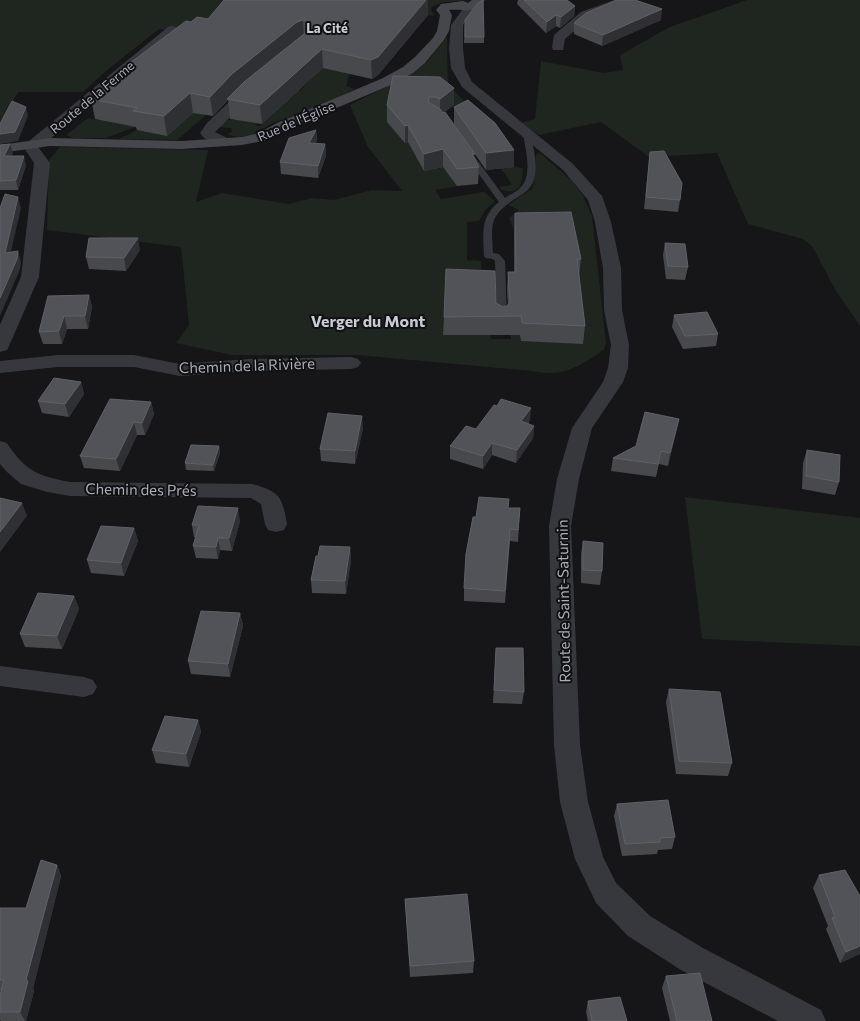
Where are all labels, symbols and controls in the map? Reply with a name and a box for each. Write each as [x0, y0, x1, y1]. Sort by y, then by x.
district label: La Cité [306, 20, 348, 36]
street label: Route de la Ferme [47, 57, 137, 137]
street label: Rue de l'Église [255, 97, 337, 144]
district label: Verger du Mont [311, 311, 425, 330]
street label: Chemin de la Rivière [179, 354, 315, 376]
street label: Chemin des Prés [85, 479, 197, 499]
street label: Route de Saint-Saturnin [553, 519, 573, 683]

